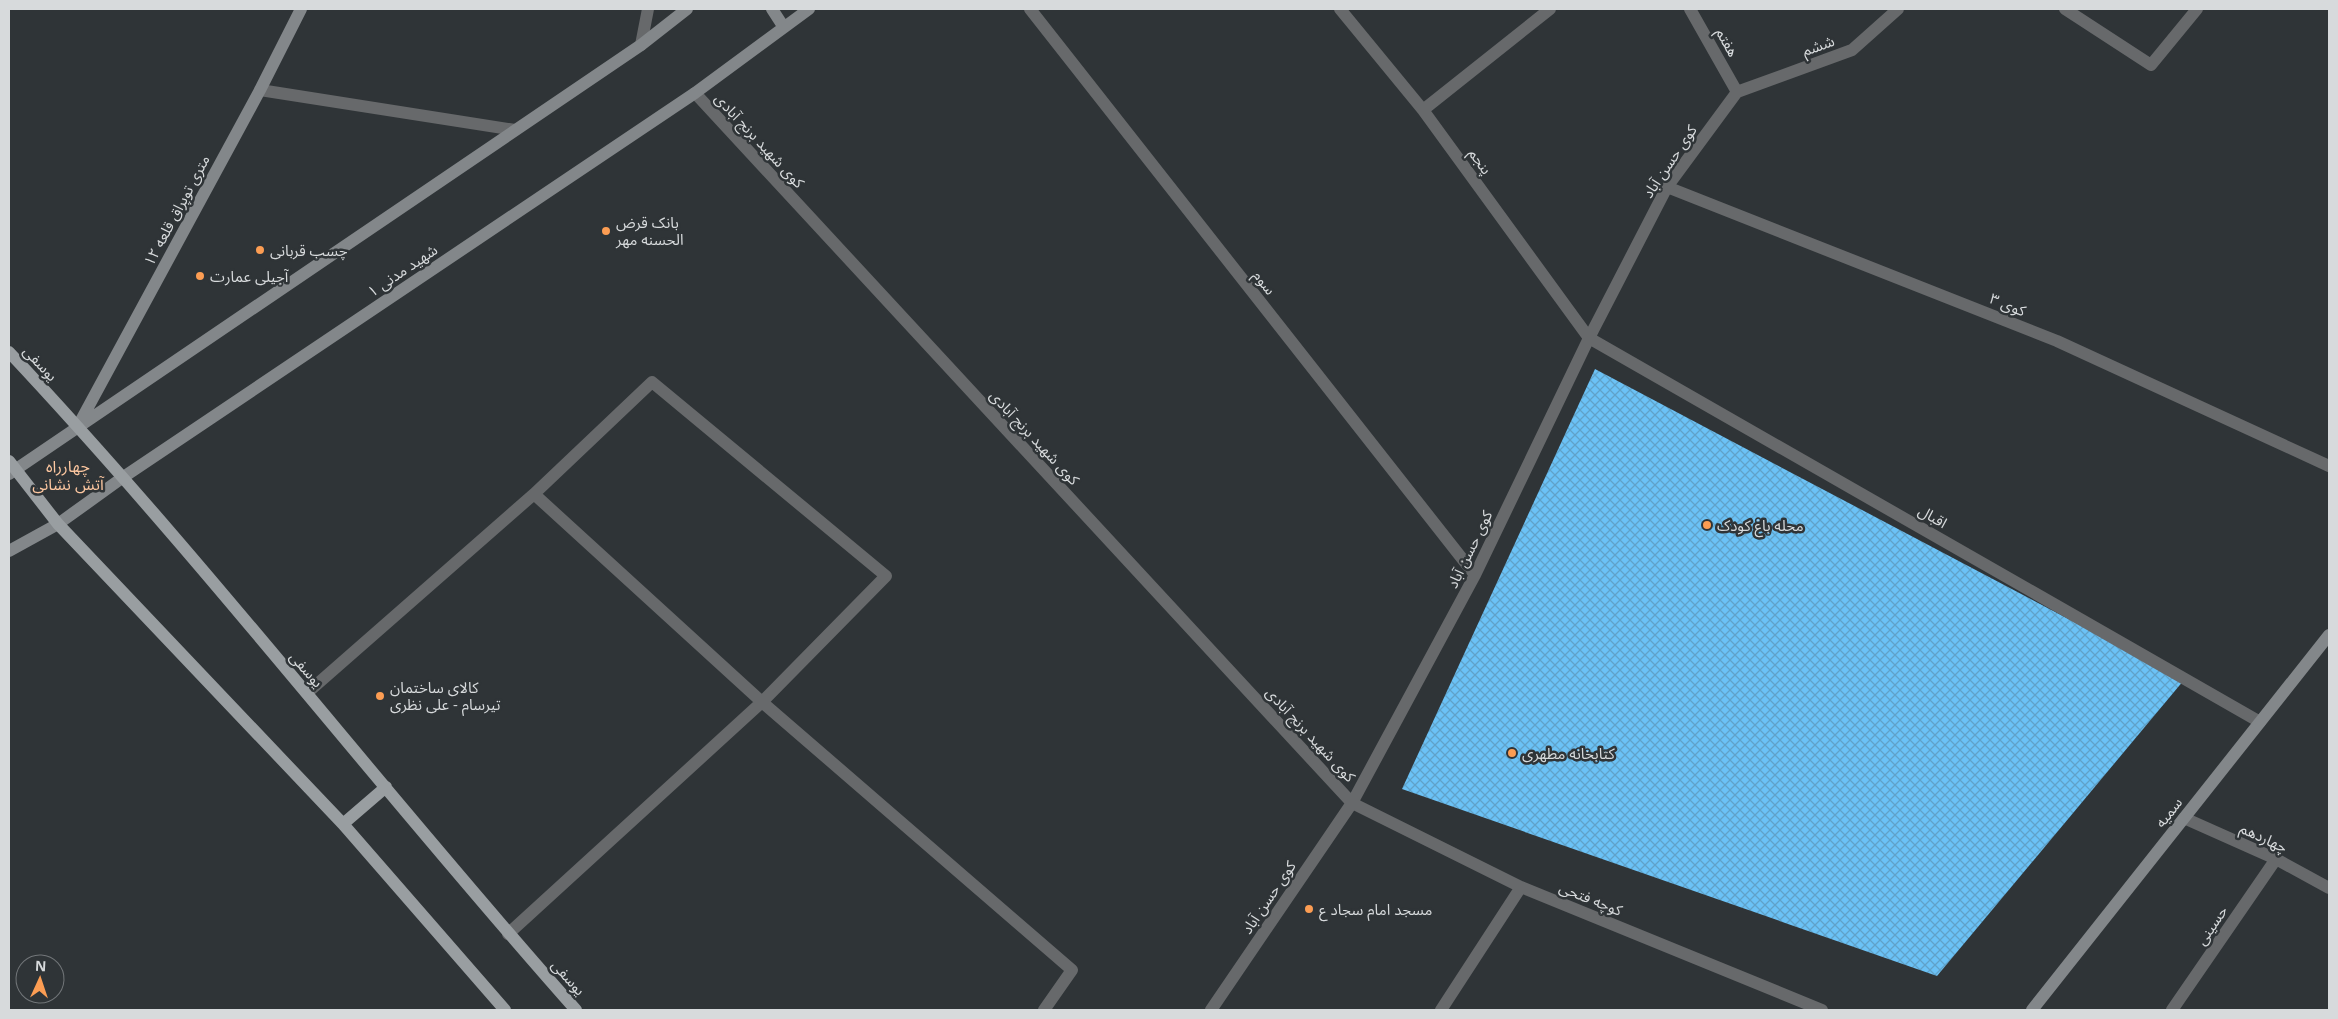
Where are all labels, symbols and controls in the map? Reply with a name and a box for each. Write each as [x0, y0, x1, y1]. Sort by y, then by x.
street label: هفتم [1710, 24, 1744, 61]
street label: ششم [1799, 30, 1838, 62]
street label: کوی شهید برنج آبادی [709, 88, 810, 194]
street label: کوی حسن آباد [1637, 120, 1701, 201]
street label: پنجم [1463, 144, 1497, 179]
street label: ۱۲ متری توپراق قلعه [138, 151, 215, 269]
place label: بانک قرض الحسنه مهر [615, 212, 684, 249]
marker: بانک قرض الحسنه مهر [600, 225, 612, 237]
street label: شهید مدنی ۱ [363, 239, 441, 301]
place label: چسب قربانی [270, 240, 348, 261]
marker: چسب قربانی [254, 244, 266, 256]
place label: آجیلی عمارت [210, 266, 289, 286]
street label: سوم [1248, 266, 1281, 300]
marker: آجیلی عمارت [194, 270, 206, 282]
street label: کوی ۳ [1987, 288, 2030, 321]
street label: یوسفی [19, 341, 63, 385]
street label: کوی شهید برنج آبادی [984, 385, 1085, 491]
district label: چهارراه آتش نشانی [32, 455, 105, 495]
street label: اقبال [1915, 500, 1951, 532]
street label: کوی حسن آباد [1442, 506, 1497, 591]
place label: محله باغ کودک [1717, 515, 1804, 538]
marker: محله باغ کودک [1701, 519, 1713, 531]
street label: یوسفی [286, 647, 328, 691]
place label: کالای ساختمان تیرسام - علی نظری [390, 677, 501, 716]
street label: کوی شهید برنج آبادی [1260, 682, 1361, 788]
marker: کالای ساختمان تیرسام - علی نظری [374, 690, 386, 702]
place label: کتابخانه مطهری [1522, 743, 1616, 763]
marker: کتابخانه مطهری [1506, 747, 1518, 759]
street label: سمیه [2150, 793, 2186, 831]
street label: چهاردهم [2236, 817, 2291, 859]
street label: کوی حسن آباد [1236, 856, 1300, 937]
street label: کوچه فتحی [1556, 876, 1626, 921]
place label: مسجد امام سجاد ع [1319, 899, 1432, 922]
street label: حسینی [2191, 901, 2232, 949]
marker: مسجد امام سجاد ع [1303, 903, 1315, 915]
north arrow [15, 954, 65, 1004]
street label: یوسفی [548, 955, 590, 999]
text: N [35, 956, 47, 975]

